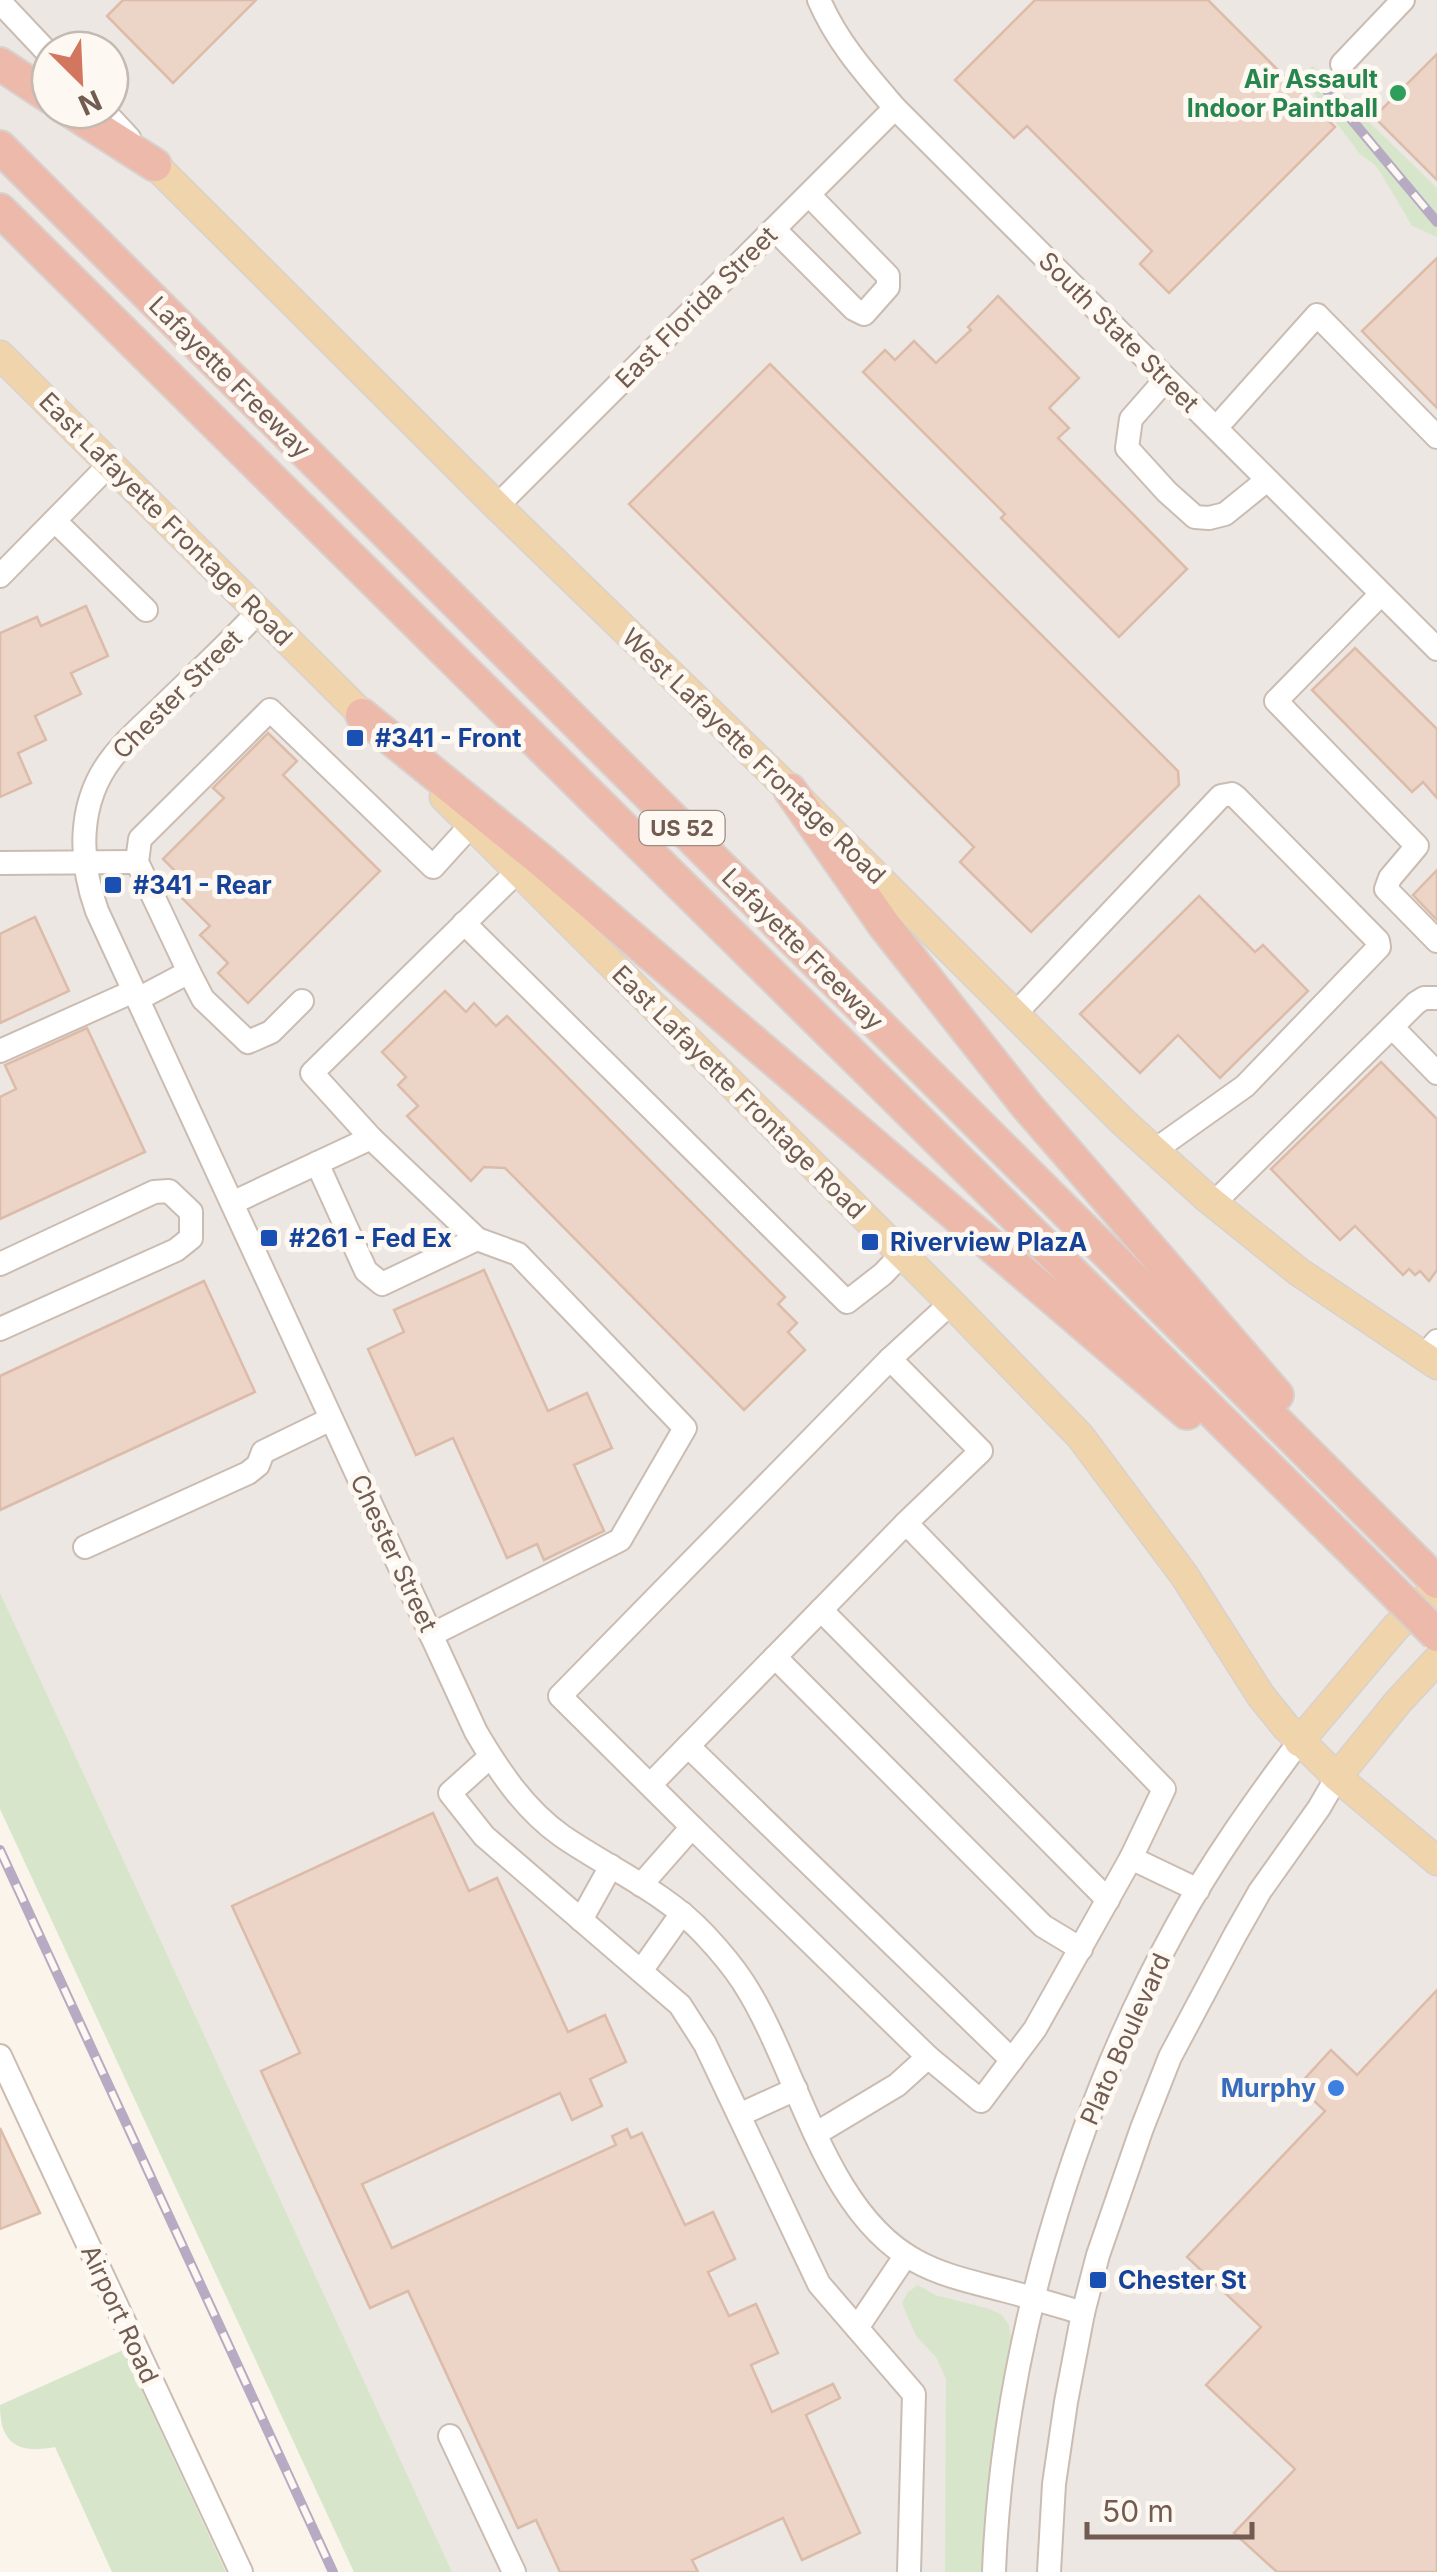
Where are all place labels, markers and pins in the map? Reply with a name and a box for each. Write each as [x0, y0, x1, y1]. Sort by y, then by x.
place label: Air Assault Indoor Paintball [1187, 64, 1378, 123]
marker: Air Assault Indoor Paintball [1387, 82, 1409, 104]
place label: #341 - Front [375, 723, 521, 753]
marker: #341 - Front [344, 727, 366, 749]
place label: #341 - Rear [133, 870, 272, 900]
marker: #341 - Rear [102, 874, 124, 896]
place label: #261 - Fed Ex [289, 1223, 452, 1253]
marker: #261 - Fed Ex [258, 1227, 280, 1249]
place label: Riverview PlazA [890, 1227, 1087, 1257]
marker: Riverview PlazA [859, 1231, 881, 1253]
place label: Murphy [1221, 2073, 1316, 2103]
marker: Murphy [1325, 2077, 1347, 2099]
place label: Chester St [1118, 2265, 1246, 2295]
marker: Chester St [1087, 2269, 1109, 2291]

